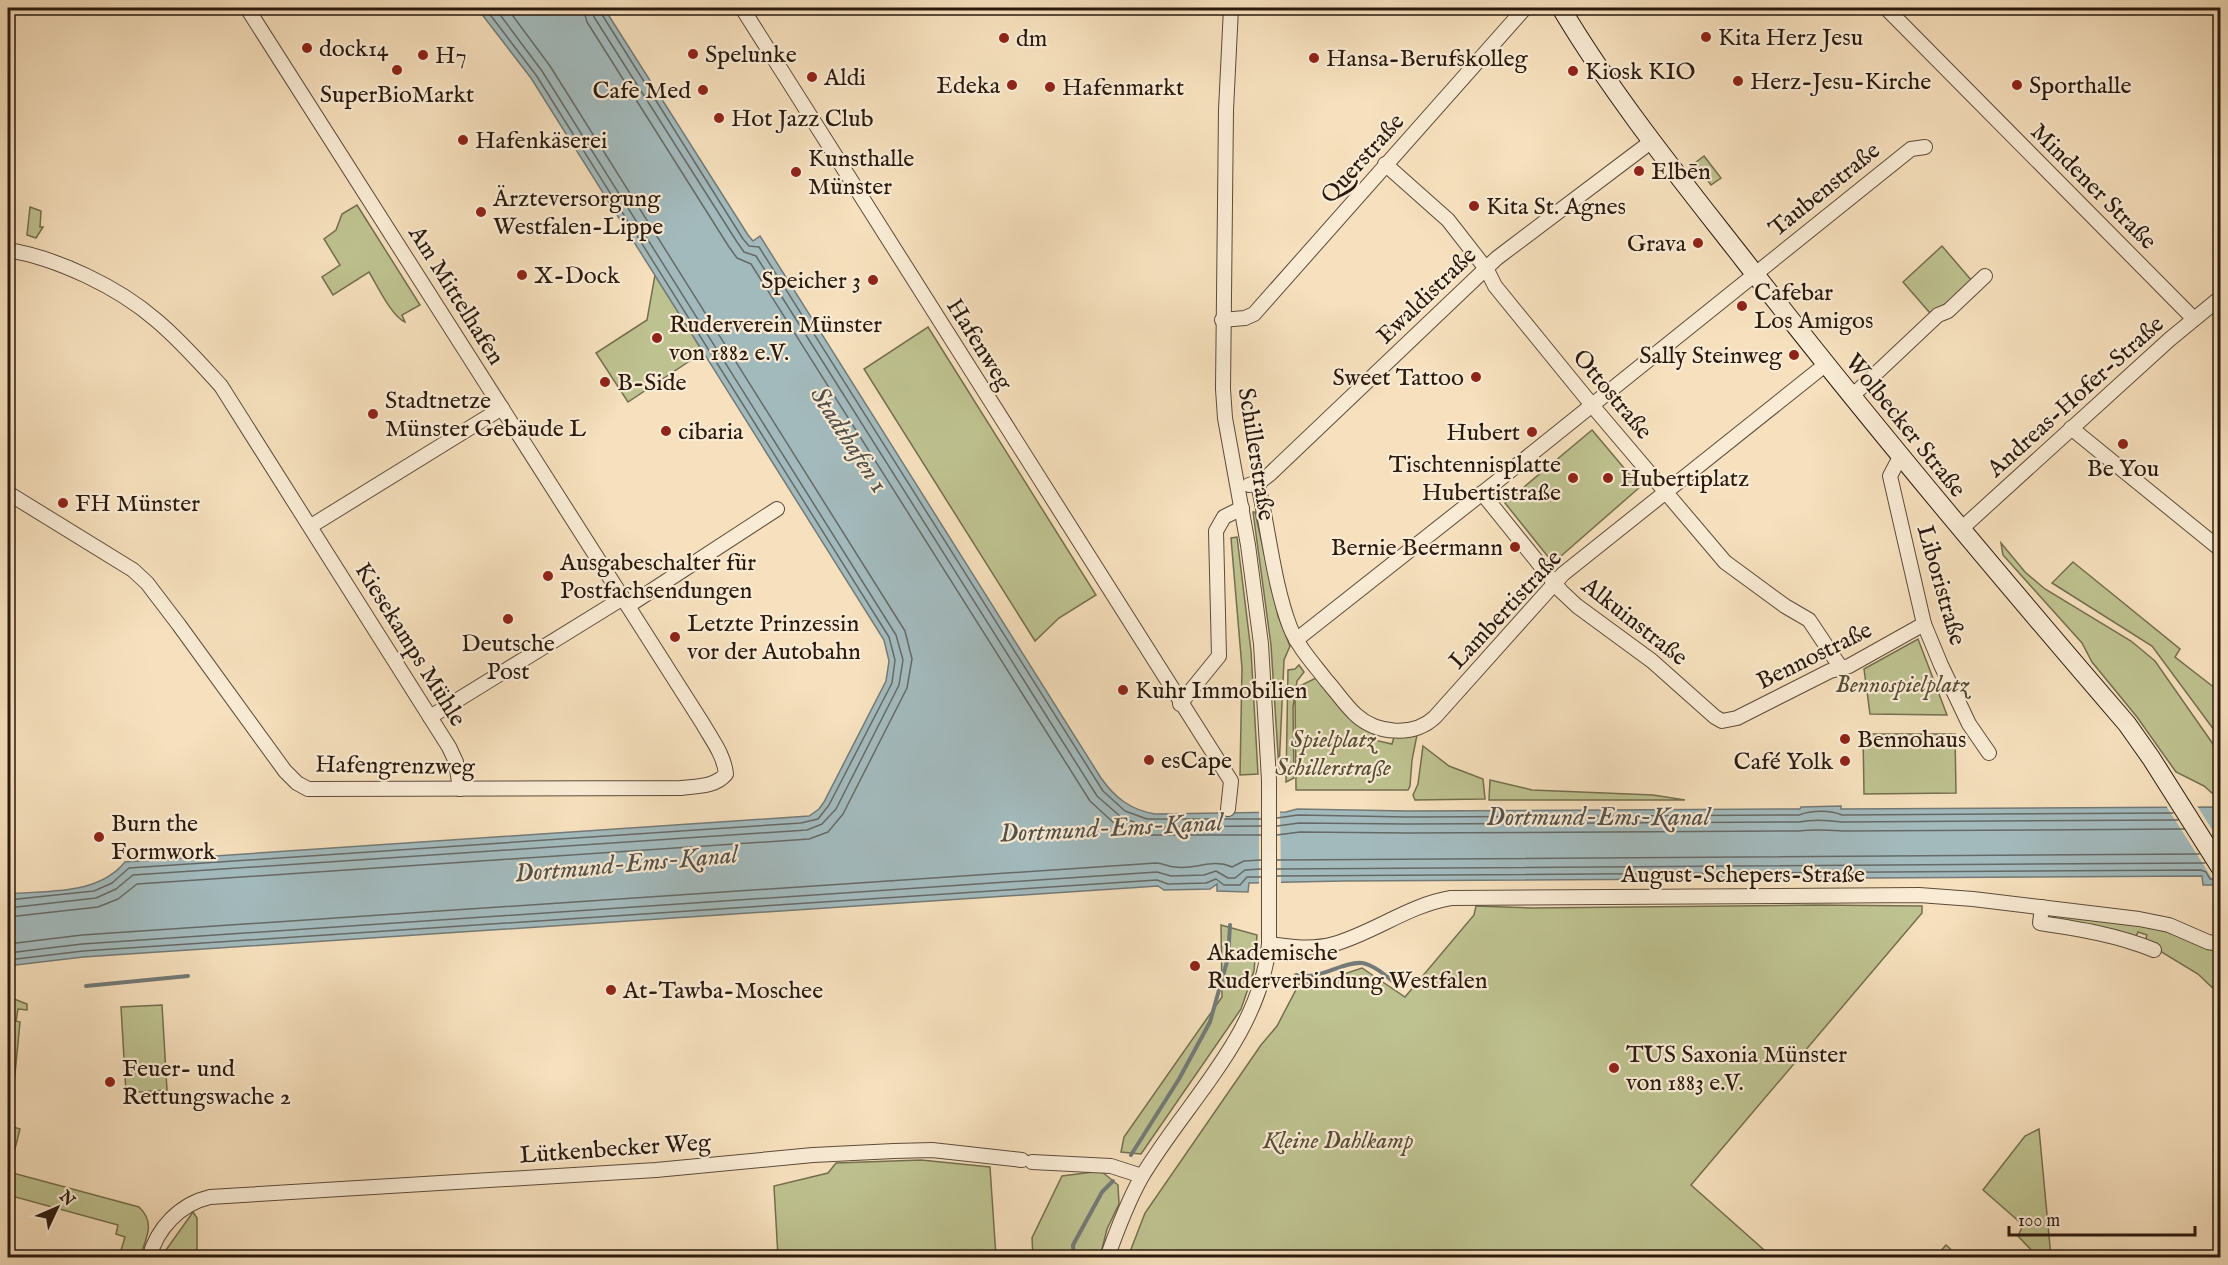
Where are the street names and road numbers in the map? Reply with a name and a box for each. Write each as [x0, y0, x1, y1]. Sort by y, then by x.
street label: Querstraße [1314, 107, 1412, 211]
street label: Mindener Straße [2023, 117, 2163, 257]
street label: Taubenstraße [1763, 136, 1887, 244]
street label: Am Mittelhafen [400, 219, 511, 371]
street label: Ewaldistraße [1370, 241, 1484, 351]
street label: Hafenweg [938, 293, 1020, 397]
street label: Andreas-Hofer-Straße [1980, 310, 2171, 485]
street label: Ottostraße [1565, 343, 1659, 446]
street label: Wolbecker Straße [1837, 348, 1972, 504]
street label: Schillerstraße [1230, 386, 1281, 523]
street label: Liboristraße [1909, 522, 1972, 649]
street label: Lambertistraße [1443, 544, 1569, 676]
street label: Kiesekamps Mühle [347, 557, 473, 733]
street label: Alkuinstraße [1574, 570, 1693, 673]
street label: Bennostraße [1752, 615, 1877, 698]
street label: Hafengrenzweg [315, 750, 476, 783]
street label: August-Schepers-Straße [1620, 860, 1865, 891]
street label: Lütkenbecker Weg [518, 1127, 713, 1172]

